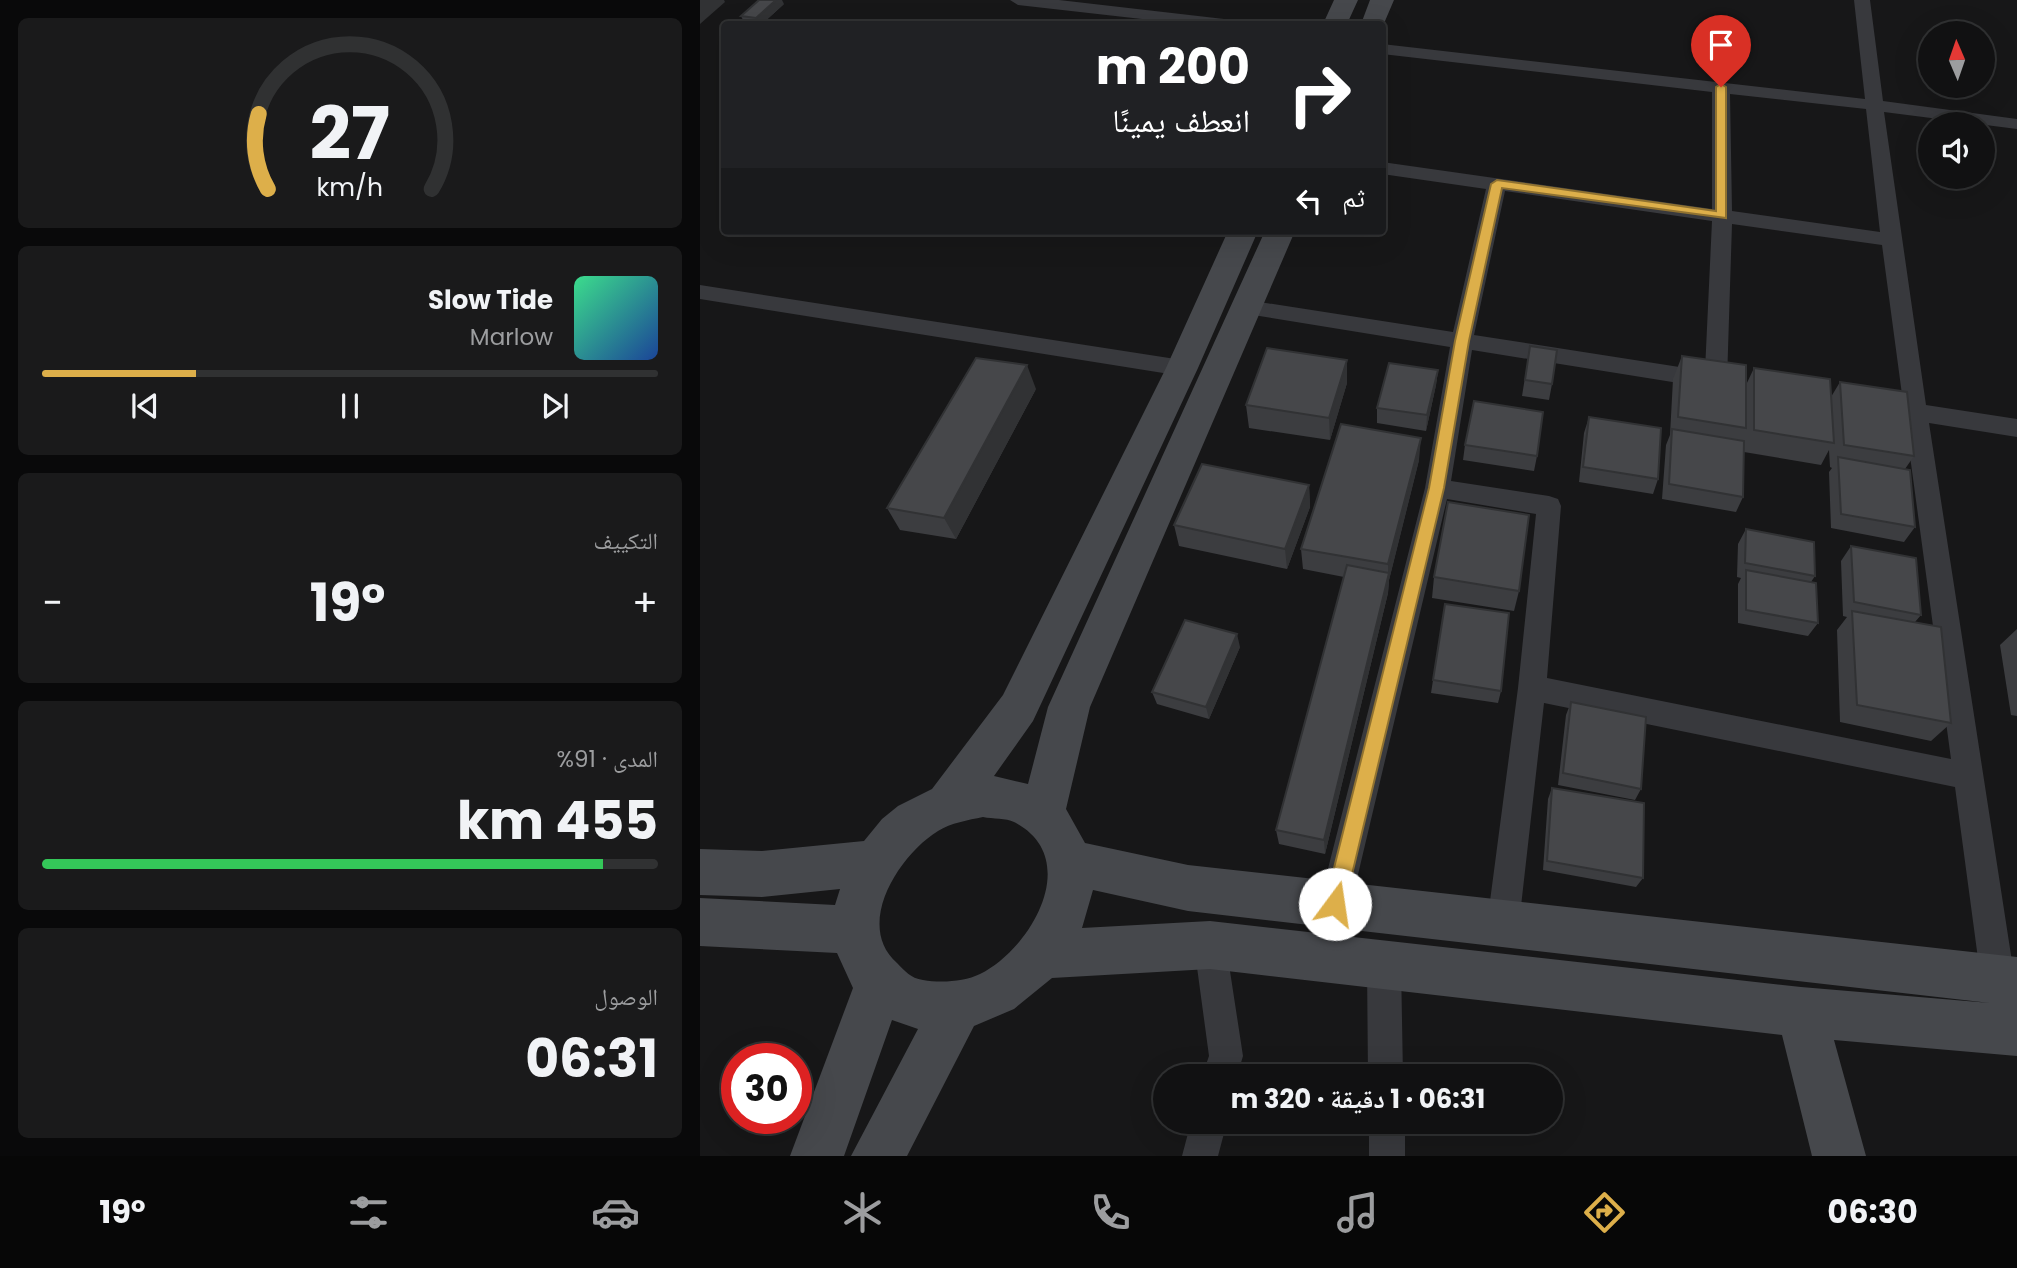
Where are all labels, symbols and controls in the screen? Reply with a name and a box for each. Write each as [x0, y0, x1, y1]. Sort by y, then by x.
pin [1691, 15, 1751, 87]
north arrow [1918, 21, 1995, 98]
map controls [1918, 21, 1995, 189]
icon: arrive [1702, 26, 1740, 64]
text: 200 m [1096, 33, 1250, 101]
icon: right [1274, 49, 1365, 140]
text: 27 [310, 83, 390, 184]
text: انعطف يمينًا [1112, 98, 1250, 143]
button: sound [1918, 112, 1995, 189]
text: km/h [317, 170, 383, 205]
text: ثم [1342, 180, 1365, 216]
icon: left [1290, 182, 1328, 220]
text: Slow Tide [428, 282, 553, 318]
text: Marlow [470, 321, 553, 353]
icon: previous [126, 387, 164, 425]
icon: pause [331, 387, 369, 425]
icon: next [536, 387, 574, 425]
text: التكييف [593, 525, 658, 557]
text: 19° [310, 566, 385, 639]
text: − [42, 576, 63, 629]
text: + [632, 576, 658, 629]
text: المدى · 91% [557, 743, 658, 775]
text: 455 km [457, 784, 658, 857]
position arrow [1298, 867, 1372, 941]
text: الوصول [594, 981, 658, 1013]
text: 06:31 [525, 1022, 658, 1095]
speed limit sign: 30 [721, 1043, 812, 1134]
text: 06:31 · 1 دقيقة · 320 m [1231, 1081, 1485, 1117]
icon: filters [344, 1188, 393, 1237]
icon: car [591, 1188, 640, 1237]
icon: climate [838, 1188, 887, 1237]
icon: phone [1086, 1188, 1135, 1237]
icon: music [1333, 1188, 1382, 1237]
icon: directions [1580, 1188, 1629, 1237]
text: 19° [99, 1189, 146, 1234]
text: 06:30 [1827, 1189, 1918, 1234]

